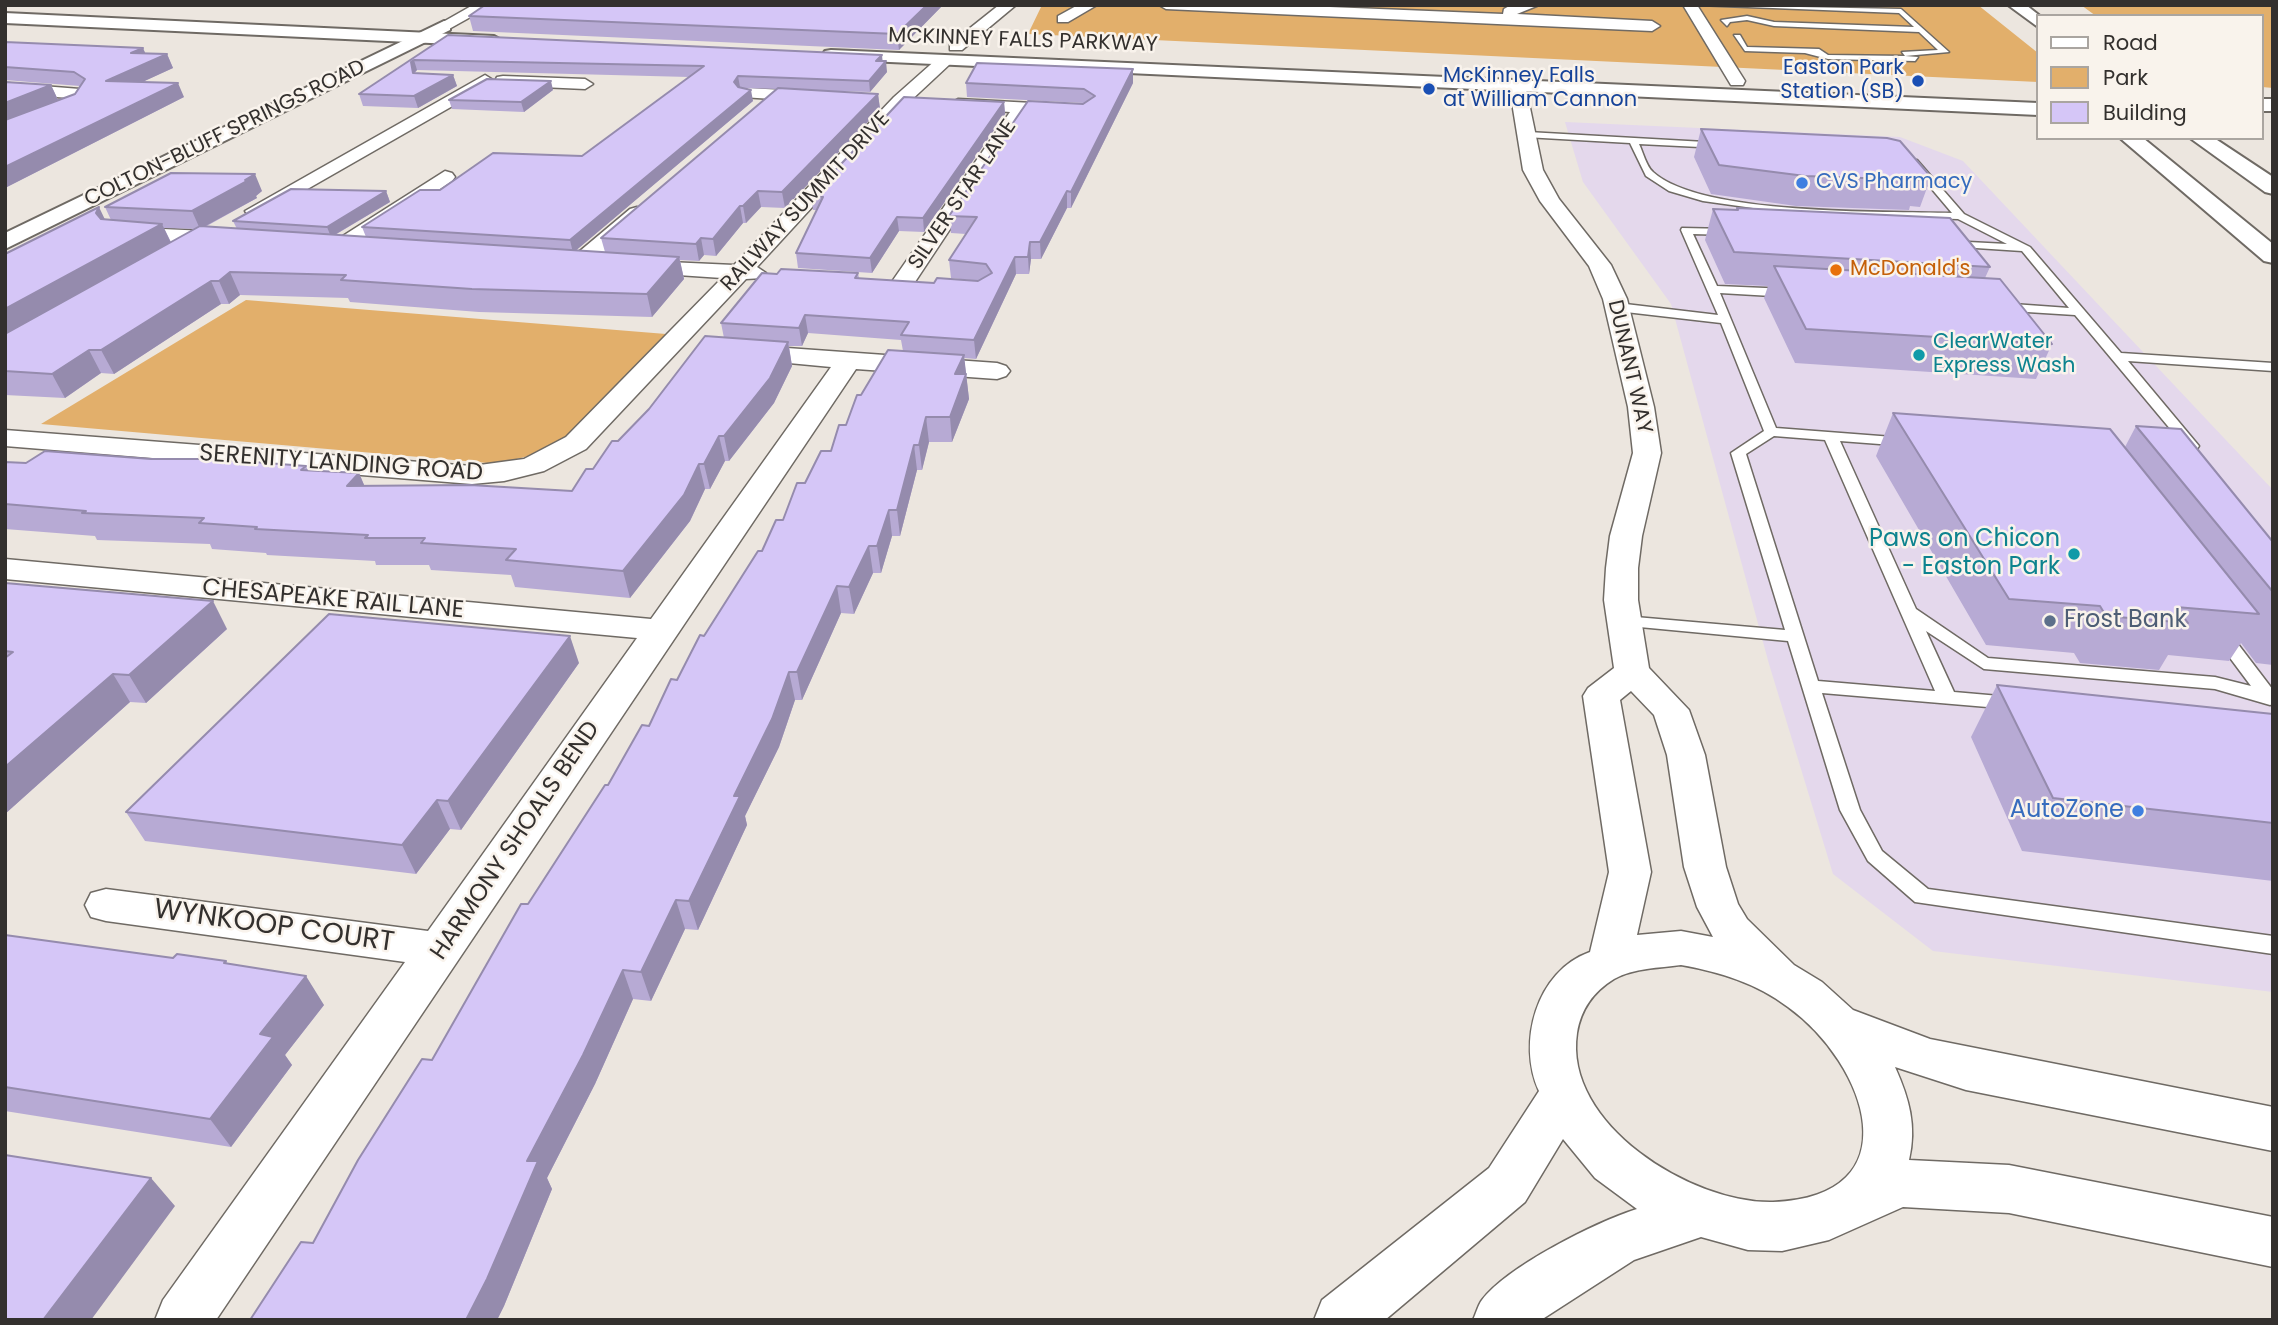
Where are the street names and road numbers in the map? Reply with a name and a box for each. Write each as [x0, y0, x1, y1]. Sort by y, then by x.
street label: MCKINNEY FALLS PARKWAY [888, 24, 1158, 58]
street label: COLTON-BLUFF SPRINGS ROAD [81, 55, 369, 213]
street label: RAILWAY SUMMIT DRIVE [716, 107, 896, 297]
street label: SILVER STAR LANE [904, 115, 1022, 275]
street label: DUNANT WAY [1601, 298, 1657, 436]
street label: SERENITY LANDING ROAD [198, 440, 484, 488]
street label: CHESAPEAKE RAIL LANE [201, 574, 465, 626]
street label: HARMONY SHOALS BEND [425, 716, 607, 966]
street label: WYNKOOP COURT [152, 893, 396, 961]

